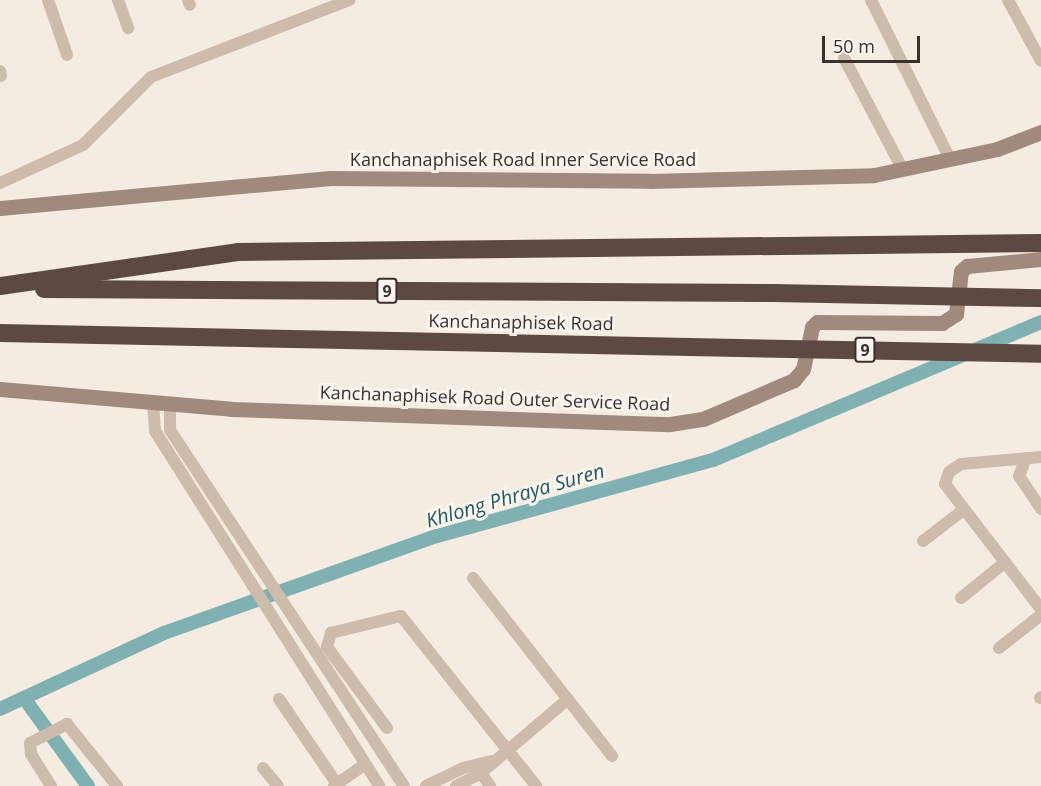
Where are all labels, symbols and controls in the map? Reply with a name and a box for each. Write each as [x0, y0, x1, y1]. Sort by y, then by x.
scale bar [825, 24, 922, 62]
text: 50 m [833, 34, 875, 58]
street label: Kanchanaphisek Road Inner Service Road [350, 148, 696, 170]
road number: 9 [375, 278, 399, 304]
street label: Kanchanaphisek Road [428, 310, 614, 334]
road number: 9 [853, 337, 877, 363]
street label: Kanchanaphisek Road Outer Service Road [319, 381, 671, 415]
water label: Khlong Phraya Suren [423, 458, 607, 532]

